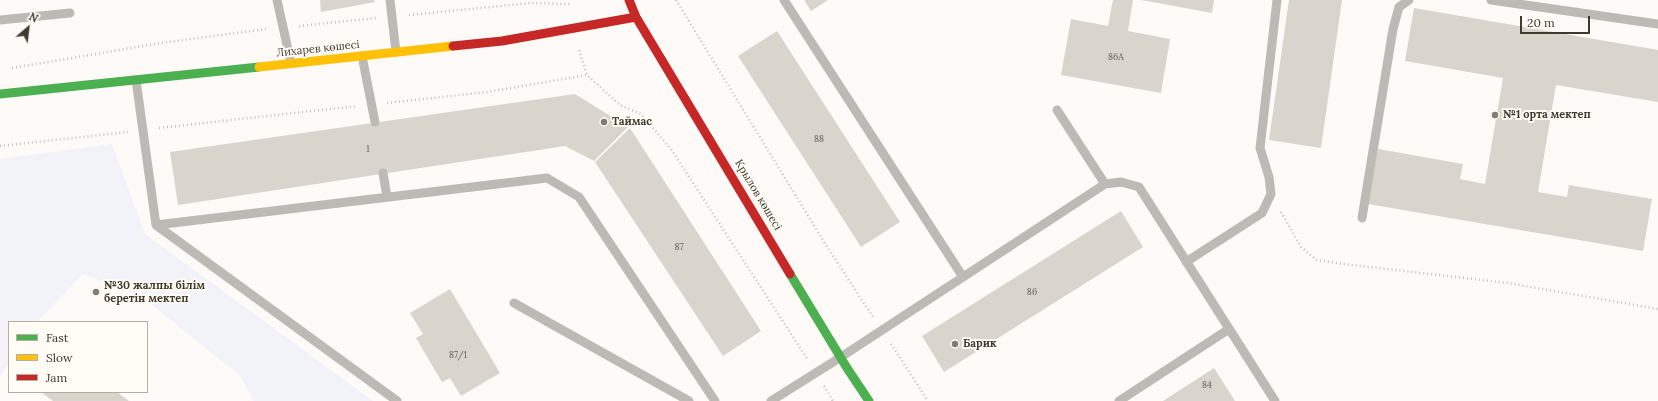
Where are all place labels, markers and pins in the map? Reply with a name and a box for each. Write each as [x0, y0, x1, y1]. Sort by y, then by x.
place label: №1 орта мектеп [1503, 108, 1591, 122]
marker: №1 орта мектеп [1490, 110, 1500, 120]
place label: Таймас [612, 115, 652, 129]
marker: Таймас [599, 117, 609, 127]
place label: №30 жалпы білім беретін мектеп [104, 279, 205, 305]
marker: №30 жалпы білім беретін мектеп [91, 287, 101, 297]
place label: Барик [963, 337, 996, 351]
marker: Барик [950, 339, 960, 349]

